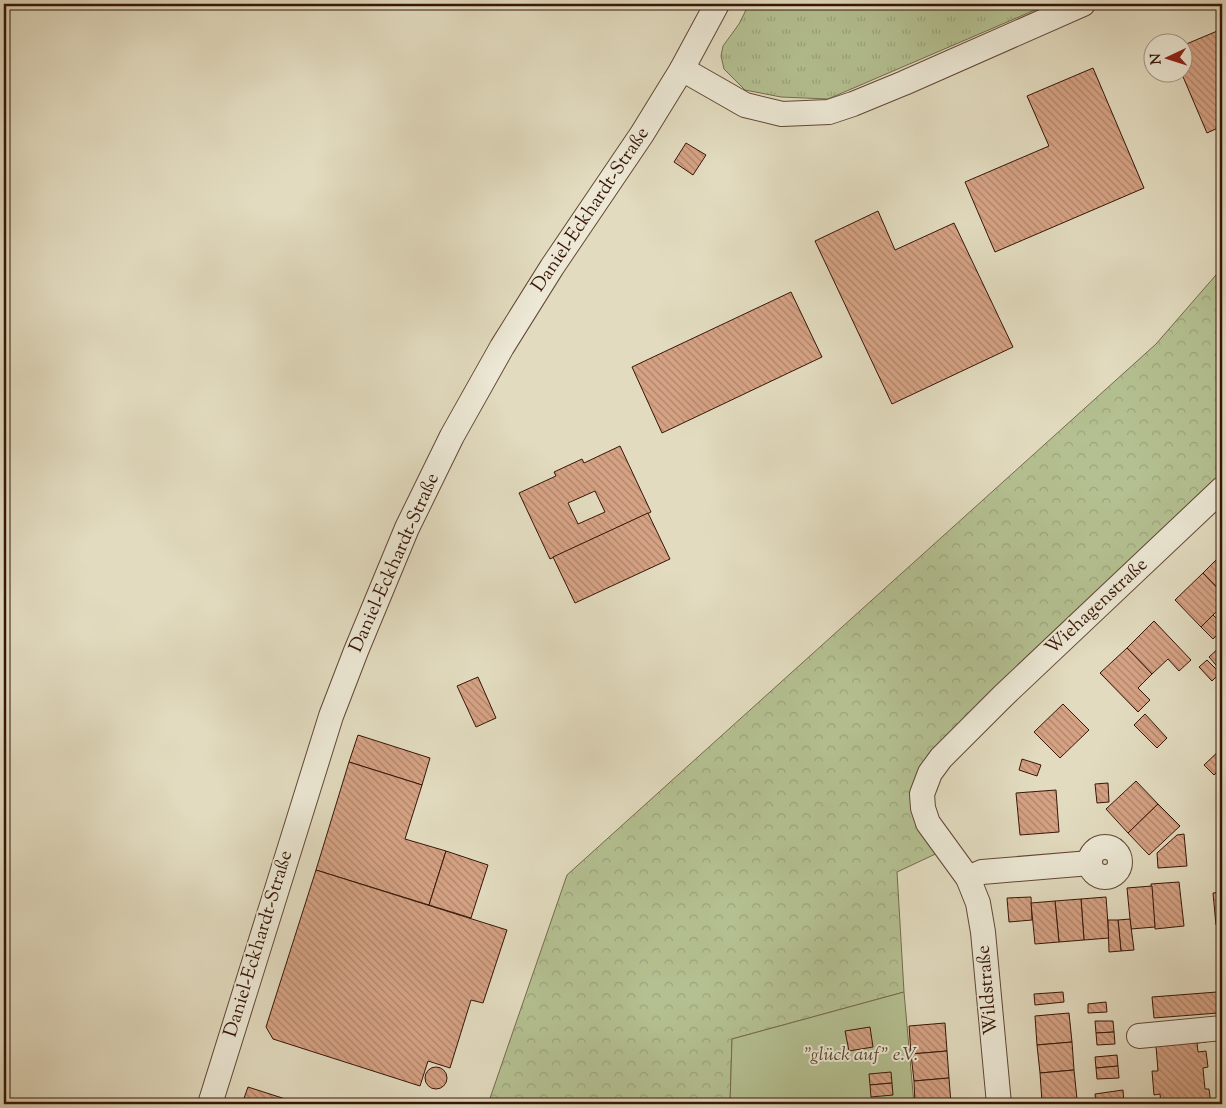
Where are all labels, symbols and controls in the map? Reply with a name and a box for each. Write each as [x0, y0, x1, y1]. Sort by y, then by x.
north arrow [1144, 32, 1194, 82]
text: N [1147, 52, 1167, 65]
street label: Daniel-Eckhardt-Straße [526, 122, 656, 298]
street label: Daniel-Eckhardt-Straße [343, 469, 447, 657]
street label: Wiehagenstraße [1040, 552, 1154, 662]
street label: Daniel-Eckhardt-Straße [218, 847, 300, 1041]
street label: Wildstraße [971, 944, 1005, 1036]
park label: "glück auf" e.V. [804, 1042, 918, 1069]

